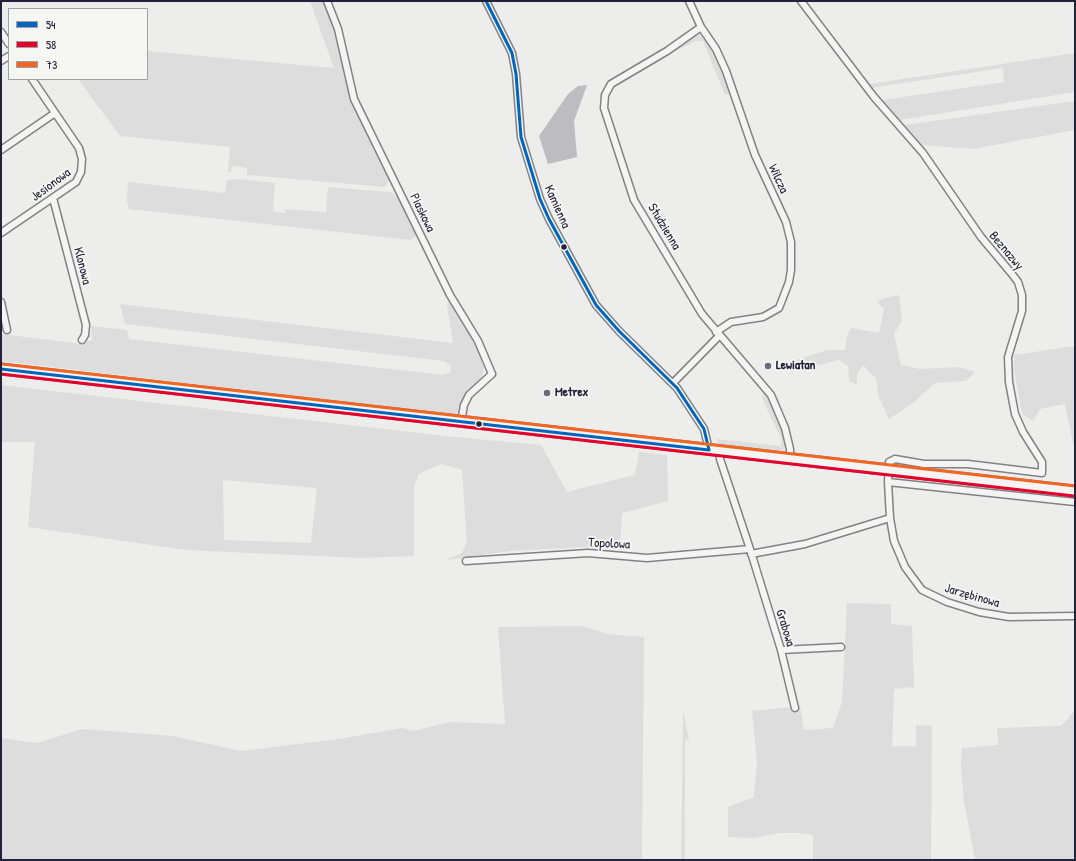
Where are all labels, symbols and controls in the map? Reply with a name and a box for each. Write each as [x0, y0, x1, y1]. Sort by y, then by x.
legend [8, 8, 148, 80]
text: 54 [46, 16, 56, 33]
text: 58 [46, 36, 56, 53]
text: 73 [46, 56, 57, 73]
street label: Wilcza [765, 162, 791, 196]
street label: Jesionowa [28, 165, 74, 205]
street label: Kamienna [541, 183, 573, 231]
street label: Piaskowa [406, 191, 438, 235]
street label: Studzienna [644, 201, 684, 253]
street label: Beznazwy [985, 229, 1027, 273]
unlabelled marker [559, 242, 569, 252]
street label: Klonowa [70, 246, 94, 286]
place label: Lewiatan [776, 358, 815, 374]
marker: Lewiatan [763, 361, 773, 371]
place label: Metrex [555, 385, 588, 401]
marker: Metrex [542, 388, 552, 398]
unlabelled marker [474, 419, 484, 429]
street label: Topolowa [588, 535, 630, 553]
street label: Jarzębinowa [943, 581, 1001, 611]
street label: Grabowa [772, 608, 798, 648]

